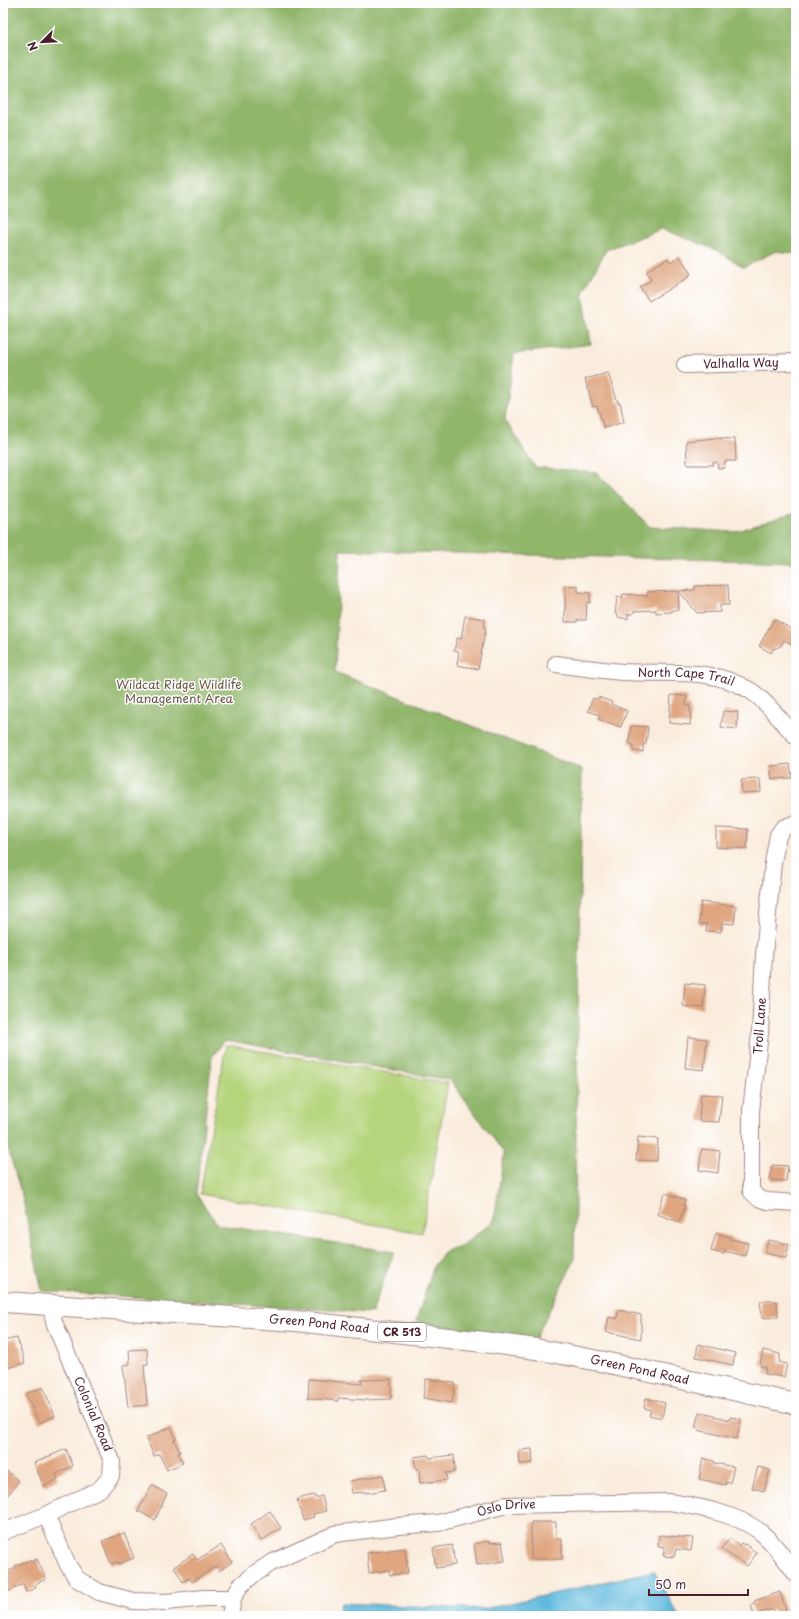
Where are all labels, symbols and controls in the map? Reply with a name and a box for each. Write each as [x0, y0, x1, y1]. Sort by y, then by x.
north arrow [22, 22, 62, 62]
text: N [23, 39, 42, 54]
street label: Valhalla Way [703, 352, 779, 373]
street label: North Cape Trail [638, 663, 738, 690]
park label: Wildcat Ridge Wildlife Management Area [116, 675, 242, 707]
street label: Troll Lane [748, 996, 770, 1055]
street label: Green Pond Road [269, 1309, 370, 1337]
road number: CR 513 [378, 1323, 426, 1341]
street label: Green Pond Road [589, 1350, 691, 1388]
street label: Colonial Road [70, 1373, 118, 1454]
street label: Oslo Drive [475, 1494, 536, 1520]
scale bar [649, 1571, 748, 1597]
text: 50 m [655, 1575, 686, 1593]

